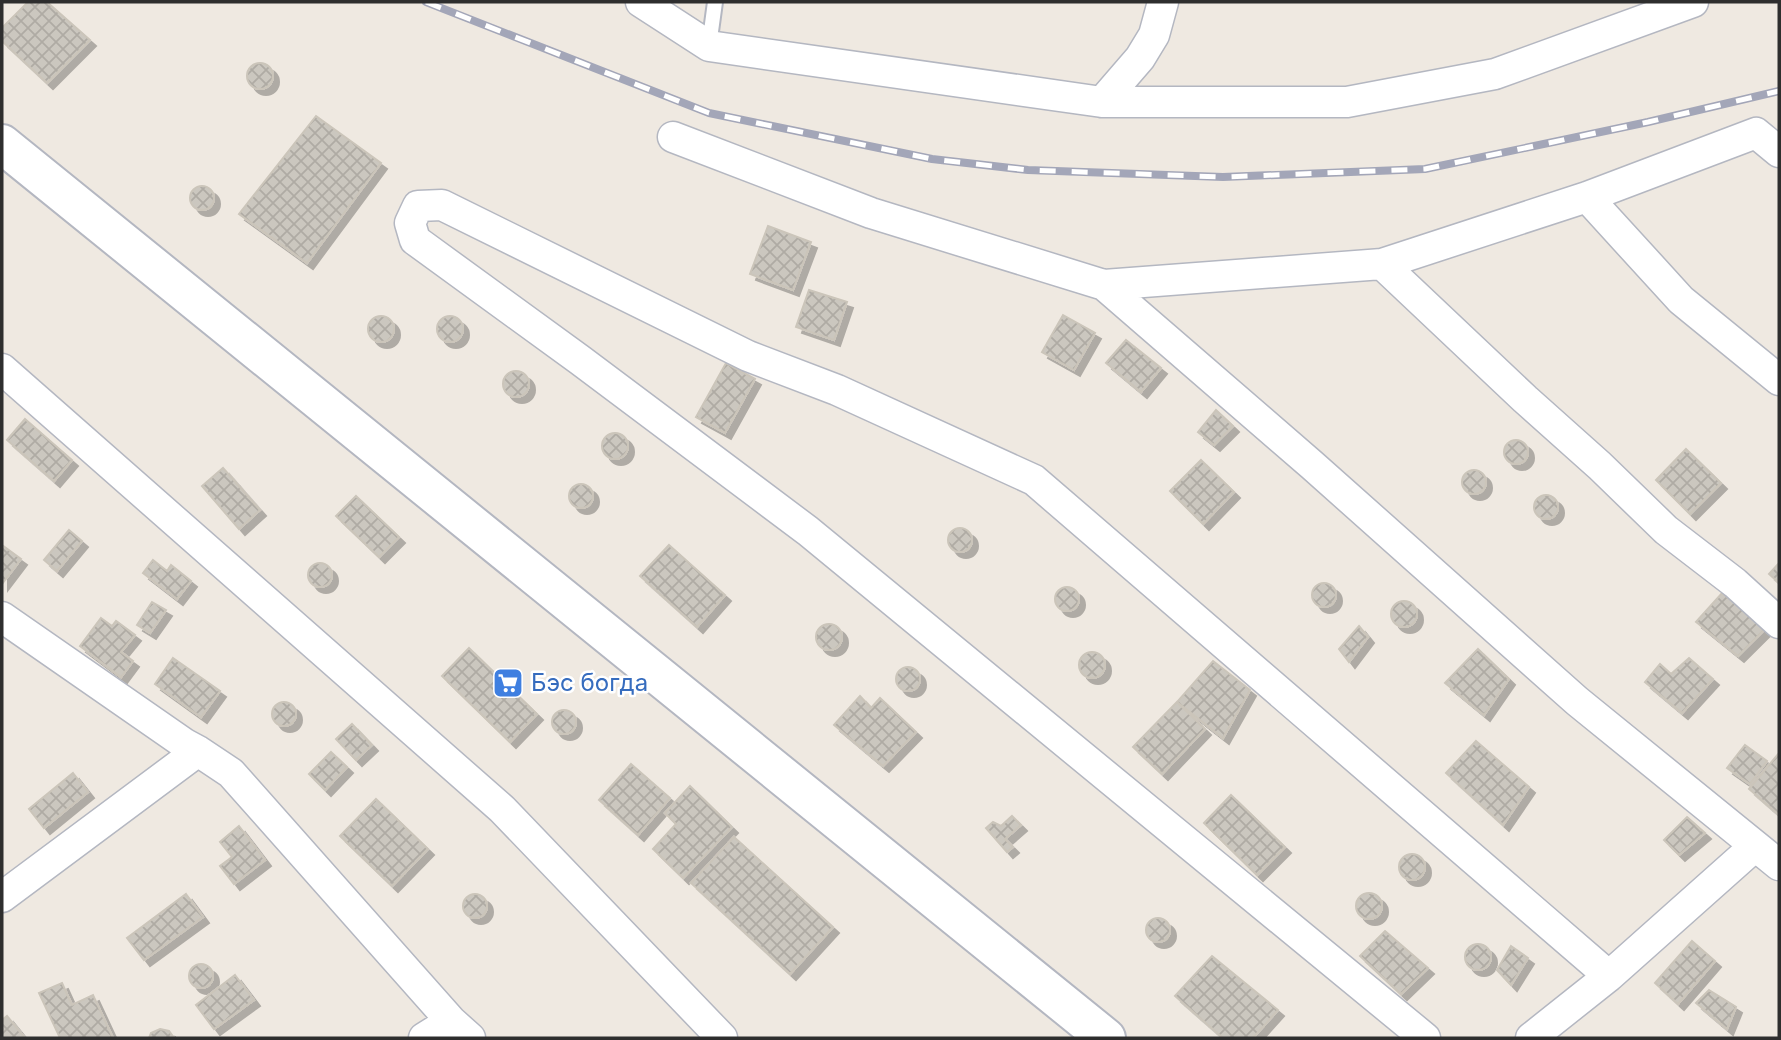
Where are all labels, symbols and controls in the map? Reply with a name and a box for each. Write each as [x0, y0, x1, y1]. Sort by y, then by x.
supermarket icon: Бэс богда [491, 666, 525, 700]
place label: Бэс богда [531, 668, 648, 697]

